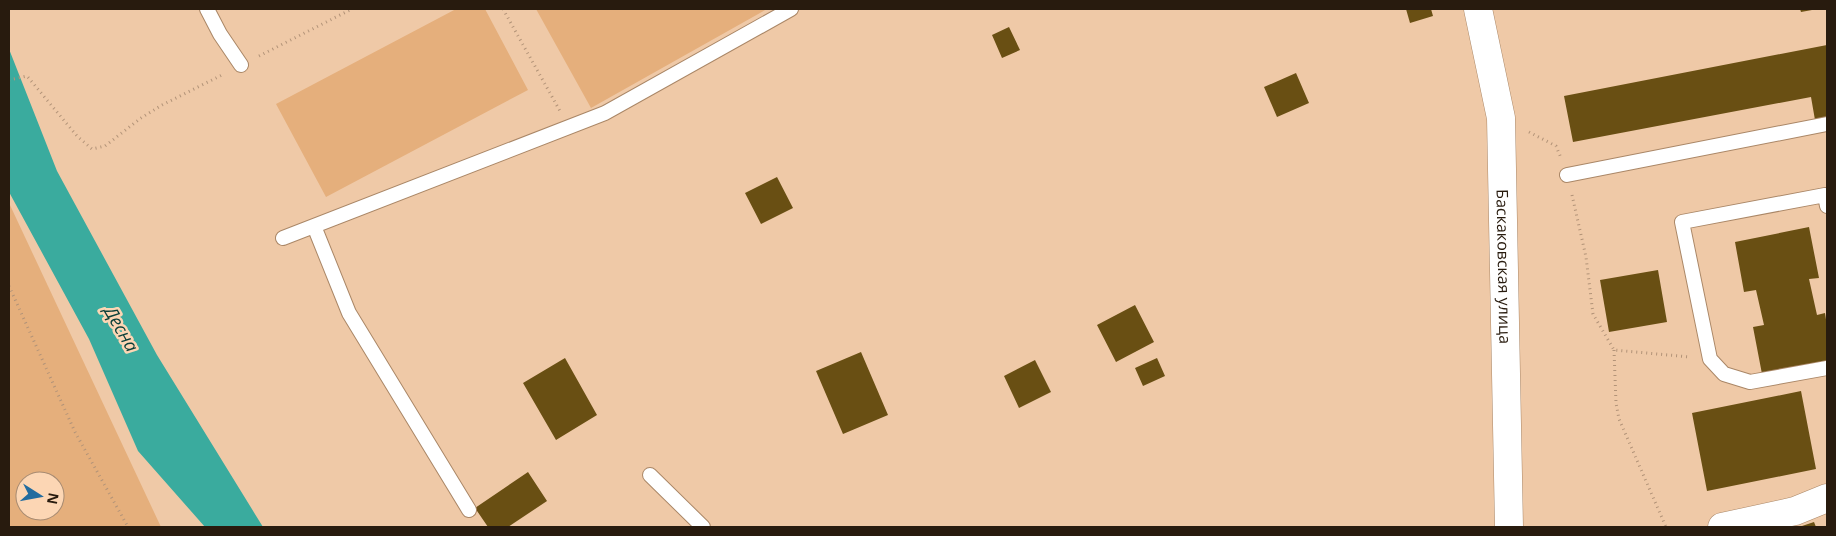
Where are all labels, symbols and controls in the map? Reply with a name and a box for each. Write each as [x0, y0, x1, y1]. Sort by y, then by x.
street label: Баскаковская улица [1491, 189, 1516, 344]
water label: Десна [98, 299, 145, 356]
north arrow [15, 471, 65, 521]
text: N [43, 491, 64, 506]

